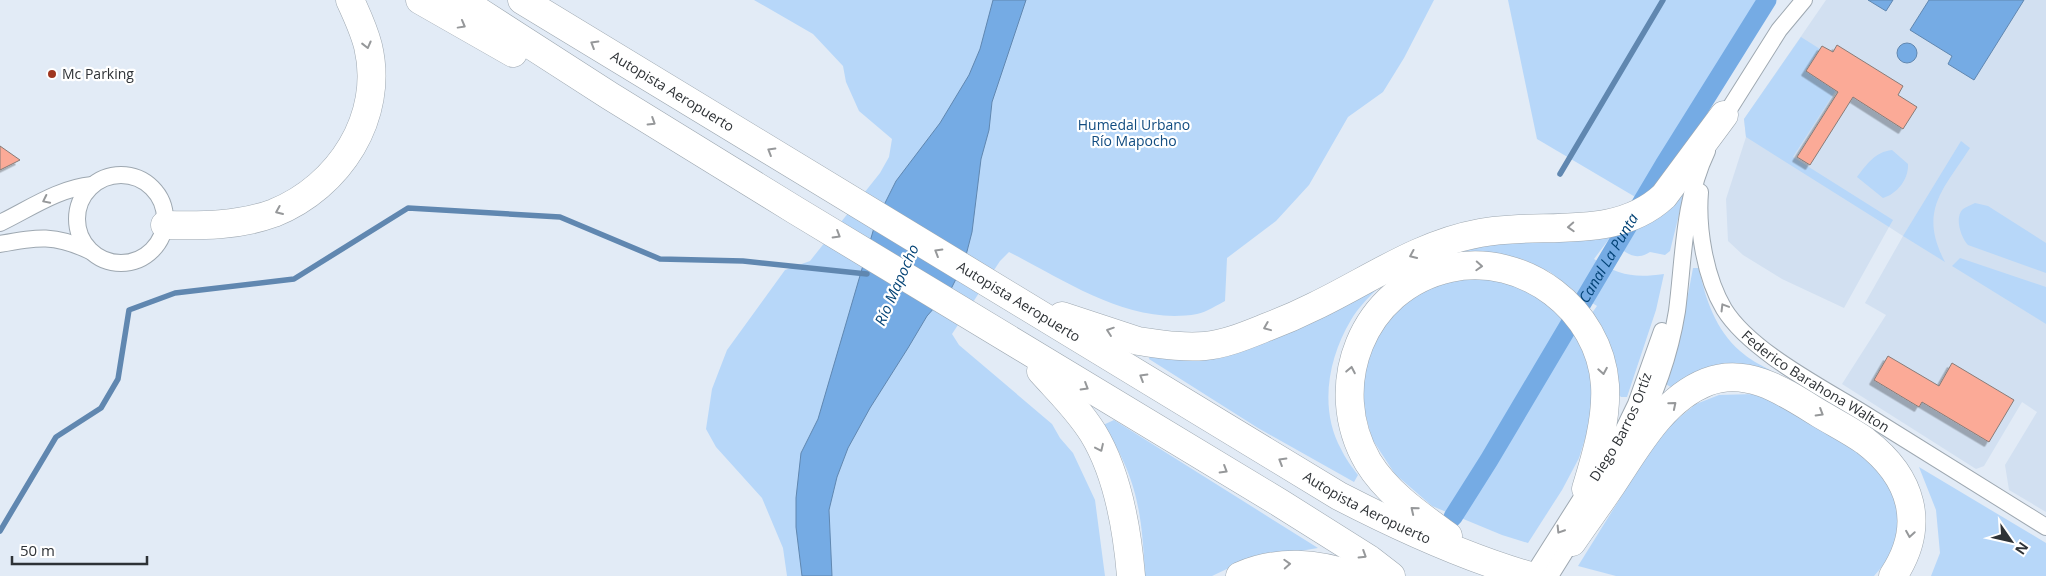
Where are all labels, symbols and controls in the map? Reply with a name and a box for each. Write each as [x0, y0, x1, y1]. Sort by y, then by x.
one-way arrow [457, 19, 466, 29]
one-way arrow [590, 40, 599, 50]
one-way arrow [361, 41, 372, 50]
street label: Autopista Aeropuerto [607, 46, 738, 136]
place label: Mc Parking [62, 64, 134, 83]
marker: Mc Parking [46, 68, 58, 80]
one-way arrow [646, 115, 655, 125]
park label: Humedal Urbano Río Mapocho [1078, 115, 1190, 150]
one-way arrow [768, 147, 777, 157]
one-way arrow [42, 194, 51, 204]
one-way arrow [275, 204, 284, 215]
water label: Canal La Punta [1573, 209, 1642, 306]
one-way arrow [1567, 221, 1575, 232]
one-way arrow [831, 229, 840, 239]
water label: Río Mapocho [869, 241, 923, 328]
one-way arrow [934, 248, 943, 258]
one-way arrow [1409, 249, 1418, 259]
street label: Autopista Aeropuerto [954, 256, 1084, 346]
one-way arrow [1476, 261, 1484, 272]
one-way arrow [1721, 304, 1731, 313]
one-way arrow [1264, 321, 1272, 331]
street label: Federico Barahona Walton [1738, 326, 1893, 436]
one-way arrow [1106, 327, 1115, 337]
one-way arrow [1346, 366, 1356, 374]
one-way arrow [1597, 367, 1607, 376]
street label: Diego Barros Ortíz [1585, 369, 1656, 485]
one-way arrow [1139, 374, 1148, 383]
one-way arrow [1080, 380, 1089, 390]
one-way arrow [1668, 401, 1677, 410]
one-way arrow [1814, 407, 1823, 417]
one-way arrow [1093, 443, 1104, 452]
one-way arrow [1278, 458, 1287, 468]
one-way arrow [1219, 464, 1228, 474]
street label: Autopista Aeropuerto [1300, 467, 1434, 548]
one-way arrow [1411, 508, 1420, 516]
north arrow [1986, 516, 2036, 566]
one-way arrow [1557, 525, 1567, 534]
one-way arrow [1906, 529, 1916, 538]
scale bar [12, 534, 148, 566]
text: N [2011, 539, 2033, 559]
text: 50 m [20, 540, 55, 560]
one-way arrow [1357, 549, 1367, 558]
one-way arrow [1284, 559, 1292, 570]

